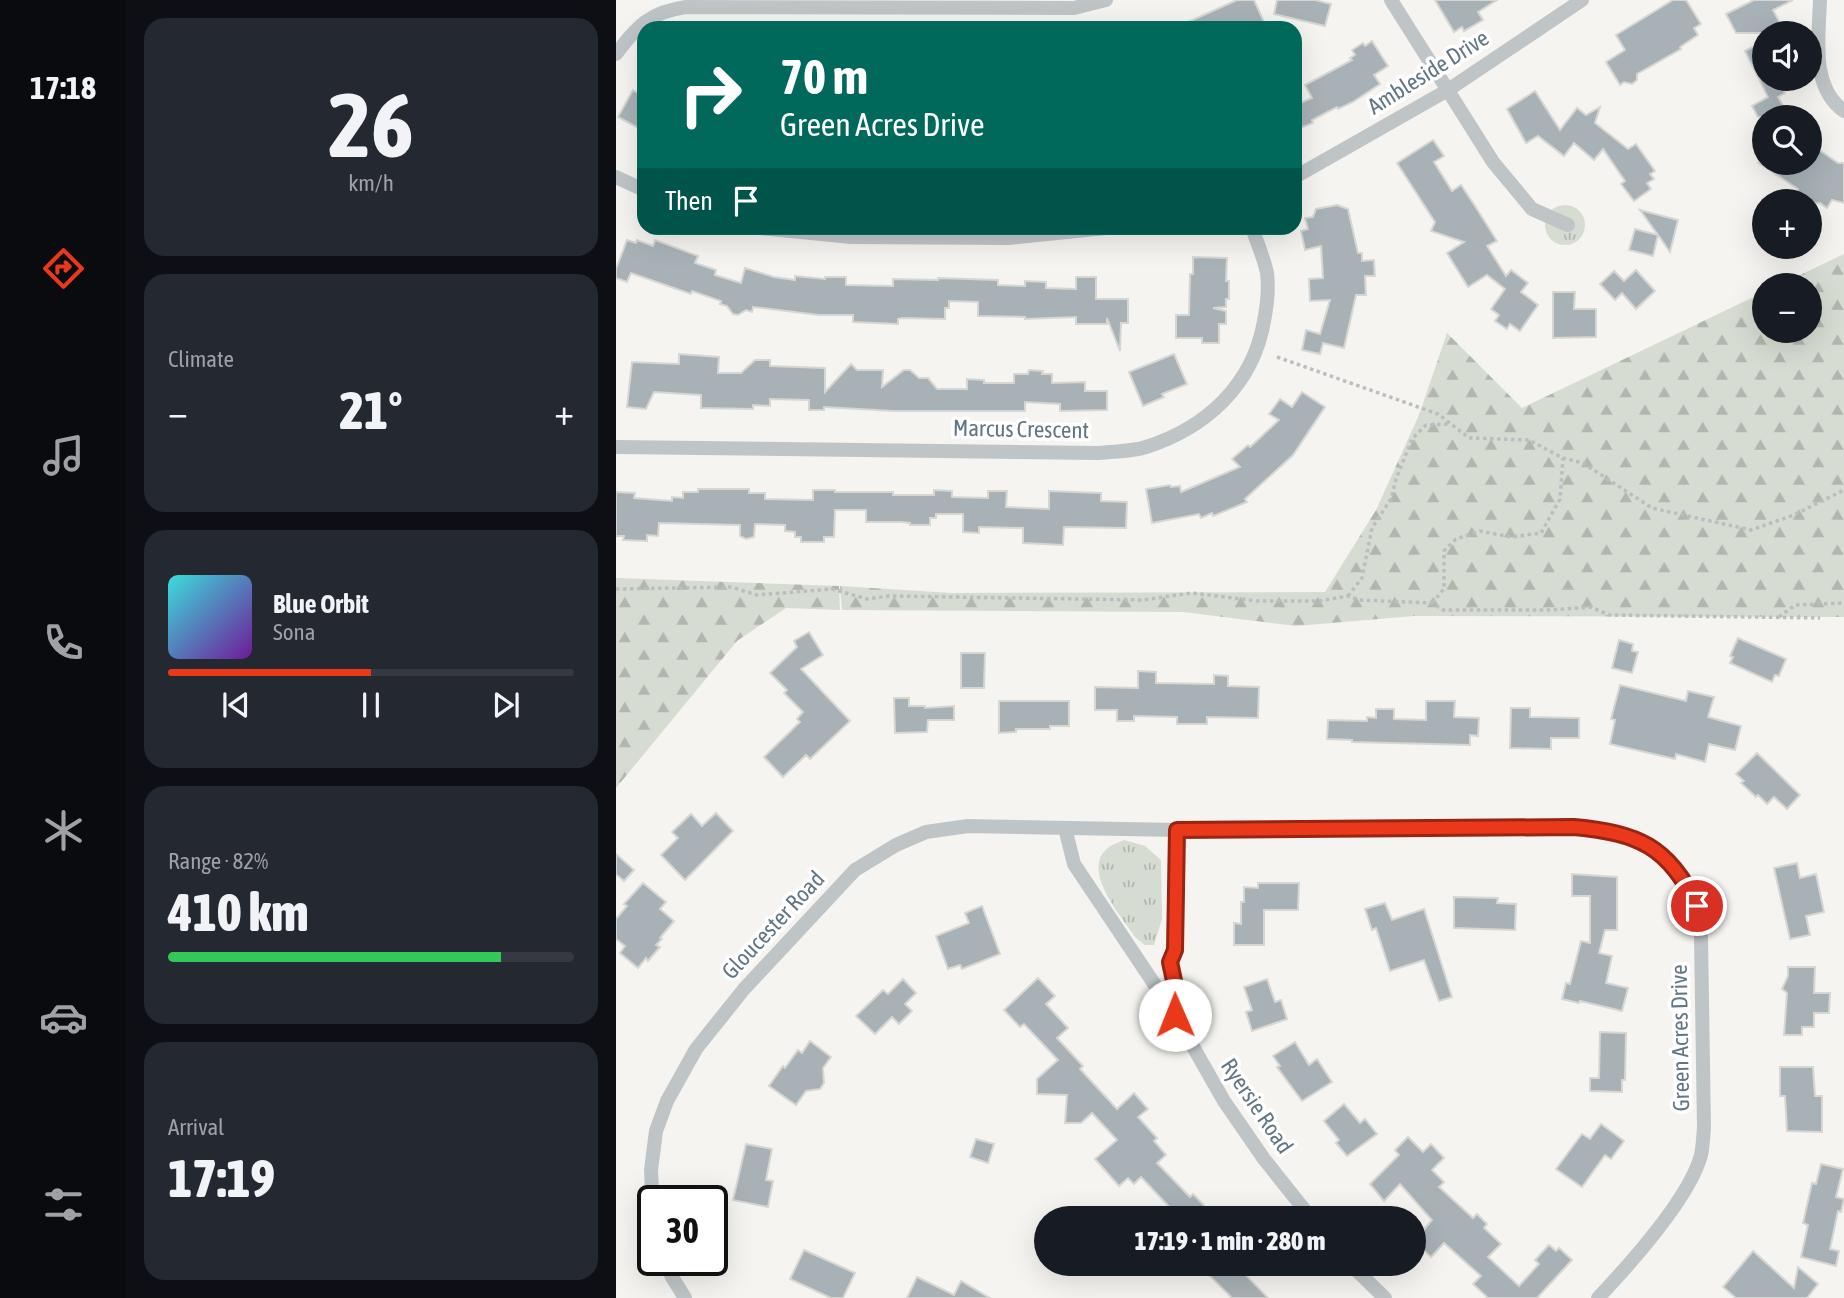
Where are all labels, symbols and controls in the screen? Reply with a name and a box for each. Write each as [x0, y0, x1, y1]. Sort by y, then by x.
map controls [1752, 21, 1822, 343]
button: sound [1752, 21, 1822, 91]
street label: Ambleside Drive [1363, 25, 1493, 119]
text: 70 m [780, 48, 868, 104]
icon: right [665, 49, 756, 140]
text: 17:18 [30, 69, 96, 106]
text: 26 [328, 72, 414, 176]
button: search [1752, 105, 1822, 175]
text: Green Acres Drive [780, 106, 984, 143]
text: km/h [348, 170, 394, 196]
icon: arrive [727, 182, 765, 220]
text: Then [665, 186, 713, 216]
button: + [1752, 189, 1822, 259]
icon: directions [39, 244, 88, 293]
button: − [1752, 273, 1822, 343]
text: Climate [168, 346, 234, 372]
text: 21° [339, 380, 403, 440]
text: − [168, 390, 188, 433]
text: + [554, 390, 574, 433]
street label: Marcus Crescent [953, 415, 1089, 443]
icon: music [39, 431, 88, 480]
text: Blue Orbit [273, 589, 369, 619]
icon: phone [39, 618, 88, 667]
text: Sona [273, 619, 315, 645]
icon: previous [217, 686, 255, 724]
icon: pause [352, 686, 390, 724]
icon: next [487, 686, 525, 724]
icon: climate [39, 806, 88, 855]
text: Range · 82% [168, 848, 268, 874]
street label: Gloucester Road [717, 866, 829, 984]
pin [1667, 876, 1727, 936]
text: 410 km [168, 882, 309, 942]
icon: arrive [1678, 887, 1716, 925]
street label: Green Acres Drive [1666, 964, 1694, 1112]
position arrow [1138, 978, 1212, 1052]
icon: car [39, 993, 88, 1042]
street label: Ryersie Road [1216, 1054, 1298, 1158]
text: Arrival [168, 1114, 224, 1140]
text: 17:19 [168, 1148, 275, 1208]
icon: filters [39, 1180, 88, 1229]
speed limit sign: 30 [637, 1185, 728, 1276]
text: 17:19 · 1 min · 280 m [1135, 1226, 1325, 1256]

